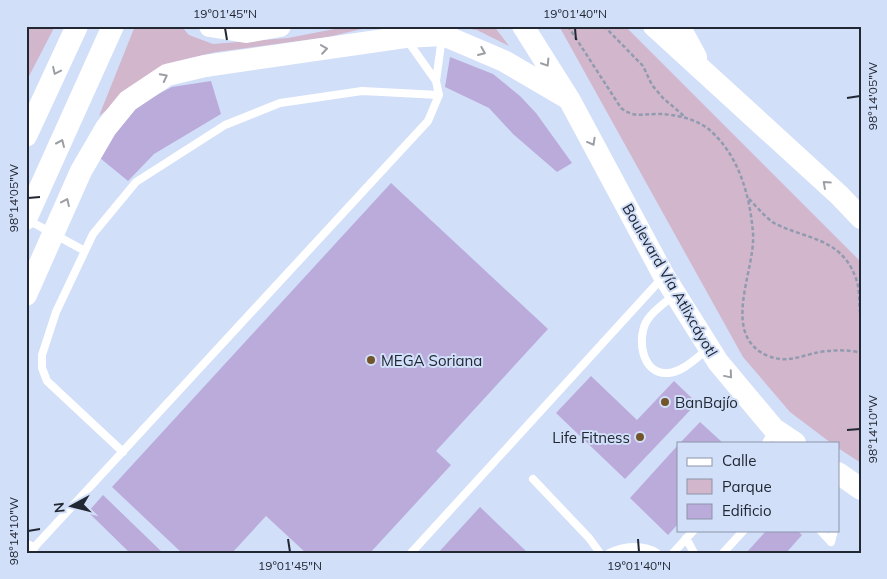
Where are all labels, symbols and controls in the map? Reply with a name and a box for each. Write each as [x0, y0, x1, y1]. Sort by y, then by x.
text: 19°01'45"N [193, 6, 257, 21]
text: 19°01'40"N [543, 6, 607, 21]
one-way arrow [320, 44, 328, 55]
one-way arrow [477, 46, 486, 57]
one-way arrow [540, 57, 549, 66]
text: 98°14'05"W [865, 62, 880, 130]
one-way arrow [52, 66, 63, 75]
one-way arrow [159, 74, 168, 84]
one-way arrow [586, 137, 596, 146]
one-way arrow [54, 139, 65, 148]
text: 98°14'05"W [6, 164, 21, 232]
one-way arrow [823, 181, 832, 190]
one-way arrow [60, 198, 71, 207]
street label: Boulevard Vía Atlixcáyotl [618, 200, 722, 360]
place label: MEGA Soriana [381, 351, 482, 370]
marker: MEGA Soriana [365, 354, 377, 366]
one-way arrow [723, 369, 732, 378]
place label: BanBajío [675, 393, 738, 412]
text: 98°14'10"W [865, 395, 880, 463]
marker: BanBajío [659, 396, 671, 408]
place label: Life Fitness [552, 428, 630, 447]
marker: Life Fitness [634, 431, 646, 443]
legend [677, 442, 840, 532]
text: Calle [722, 451, 756, 470]
text: Parque [722, 477, 772, 496]
north arrow [48, 482, 98, 532]
text: 98°14'10"W [6, 497, 21, 565]
text: N [50, 501, 69, 514]
text: Edificio [722, 501, 772, 520]
text: 19°01'45"N [258, 558, 322, 573]
text: 19°01'40"N [607, 558, 671, 573]

